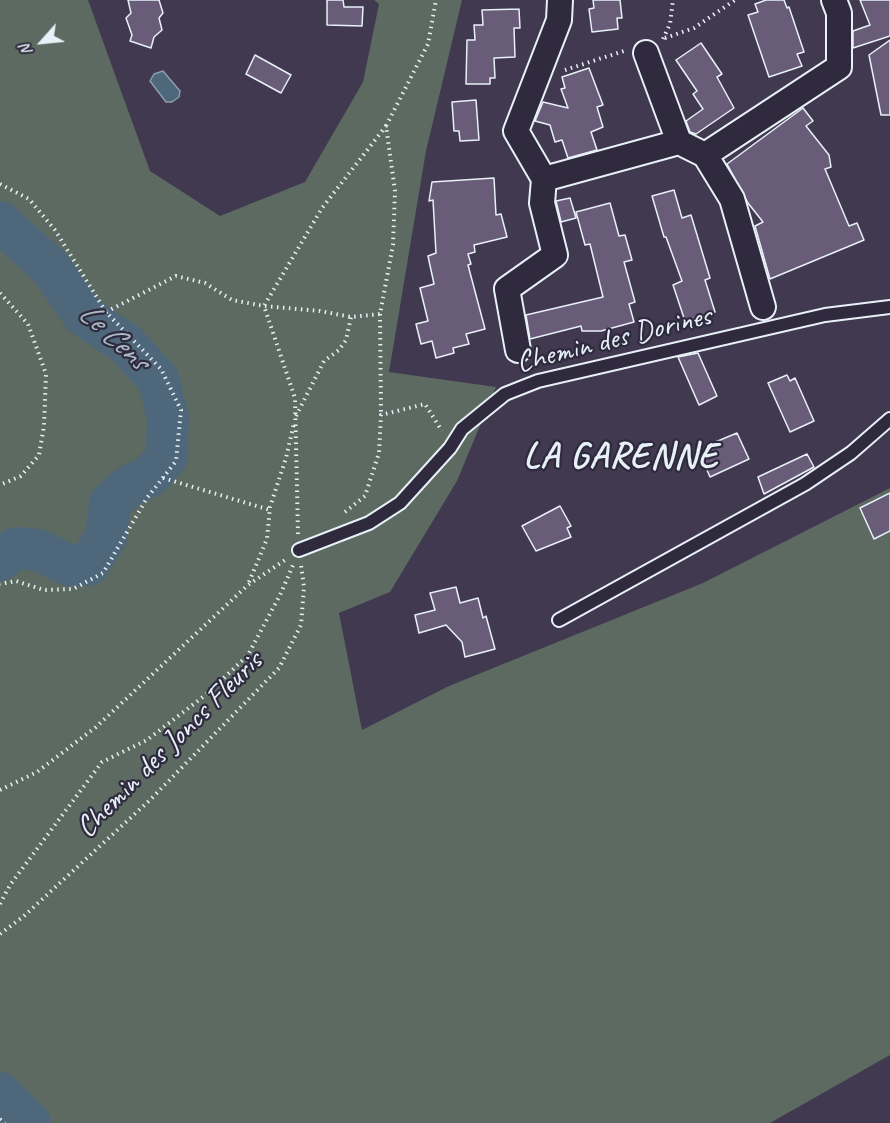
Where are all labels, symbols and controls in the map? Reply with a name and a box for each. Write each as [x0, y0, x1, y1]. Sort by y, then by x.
north arrow [12, 12, 72, 72]
text: N [15, 41, 37, 59]
water label: Le Cens [70, 295, 156, 379]
street label: Chemin des Dorines [513, 298, 715, 382]
district label: LA GARENNE [524, 436, 718, 480]
street label: Chemin des Joncs Fleuris [69, 644, 271, 846]

